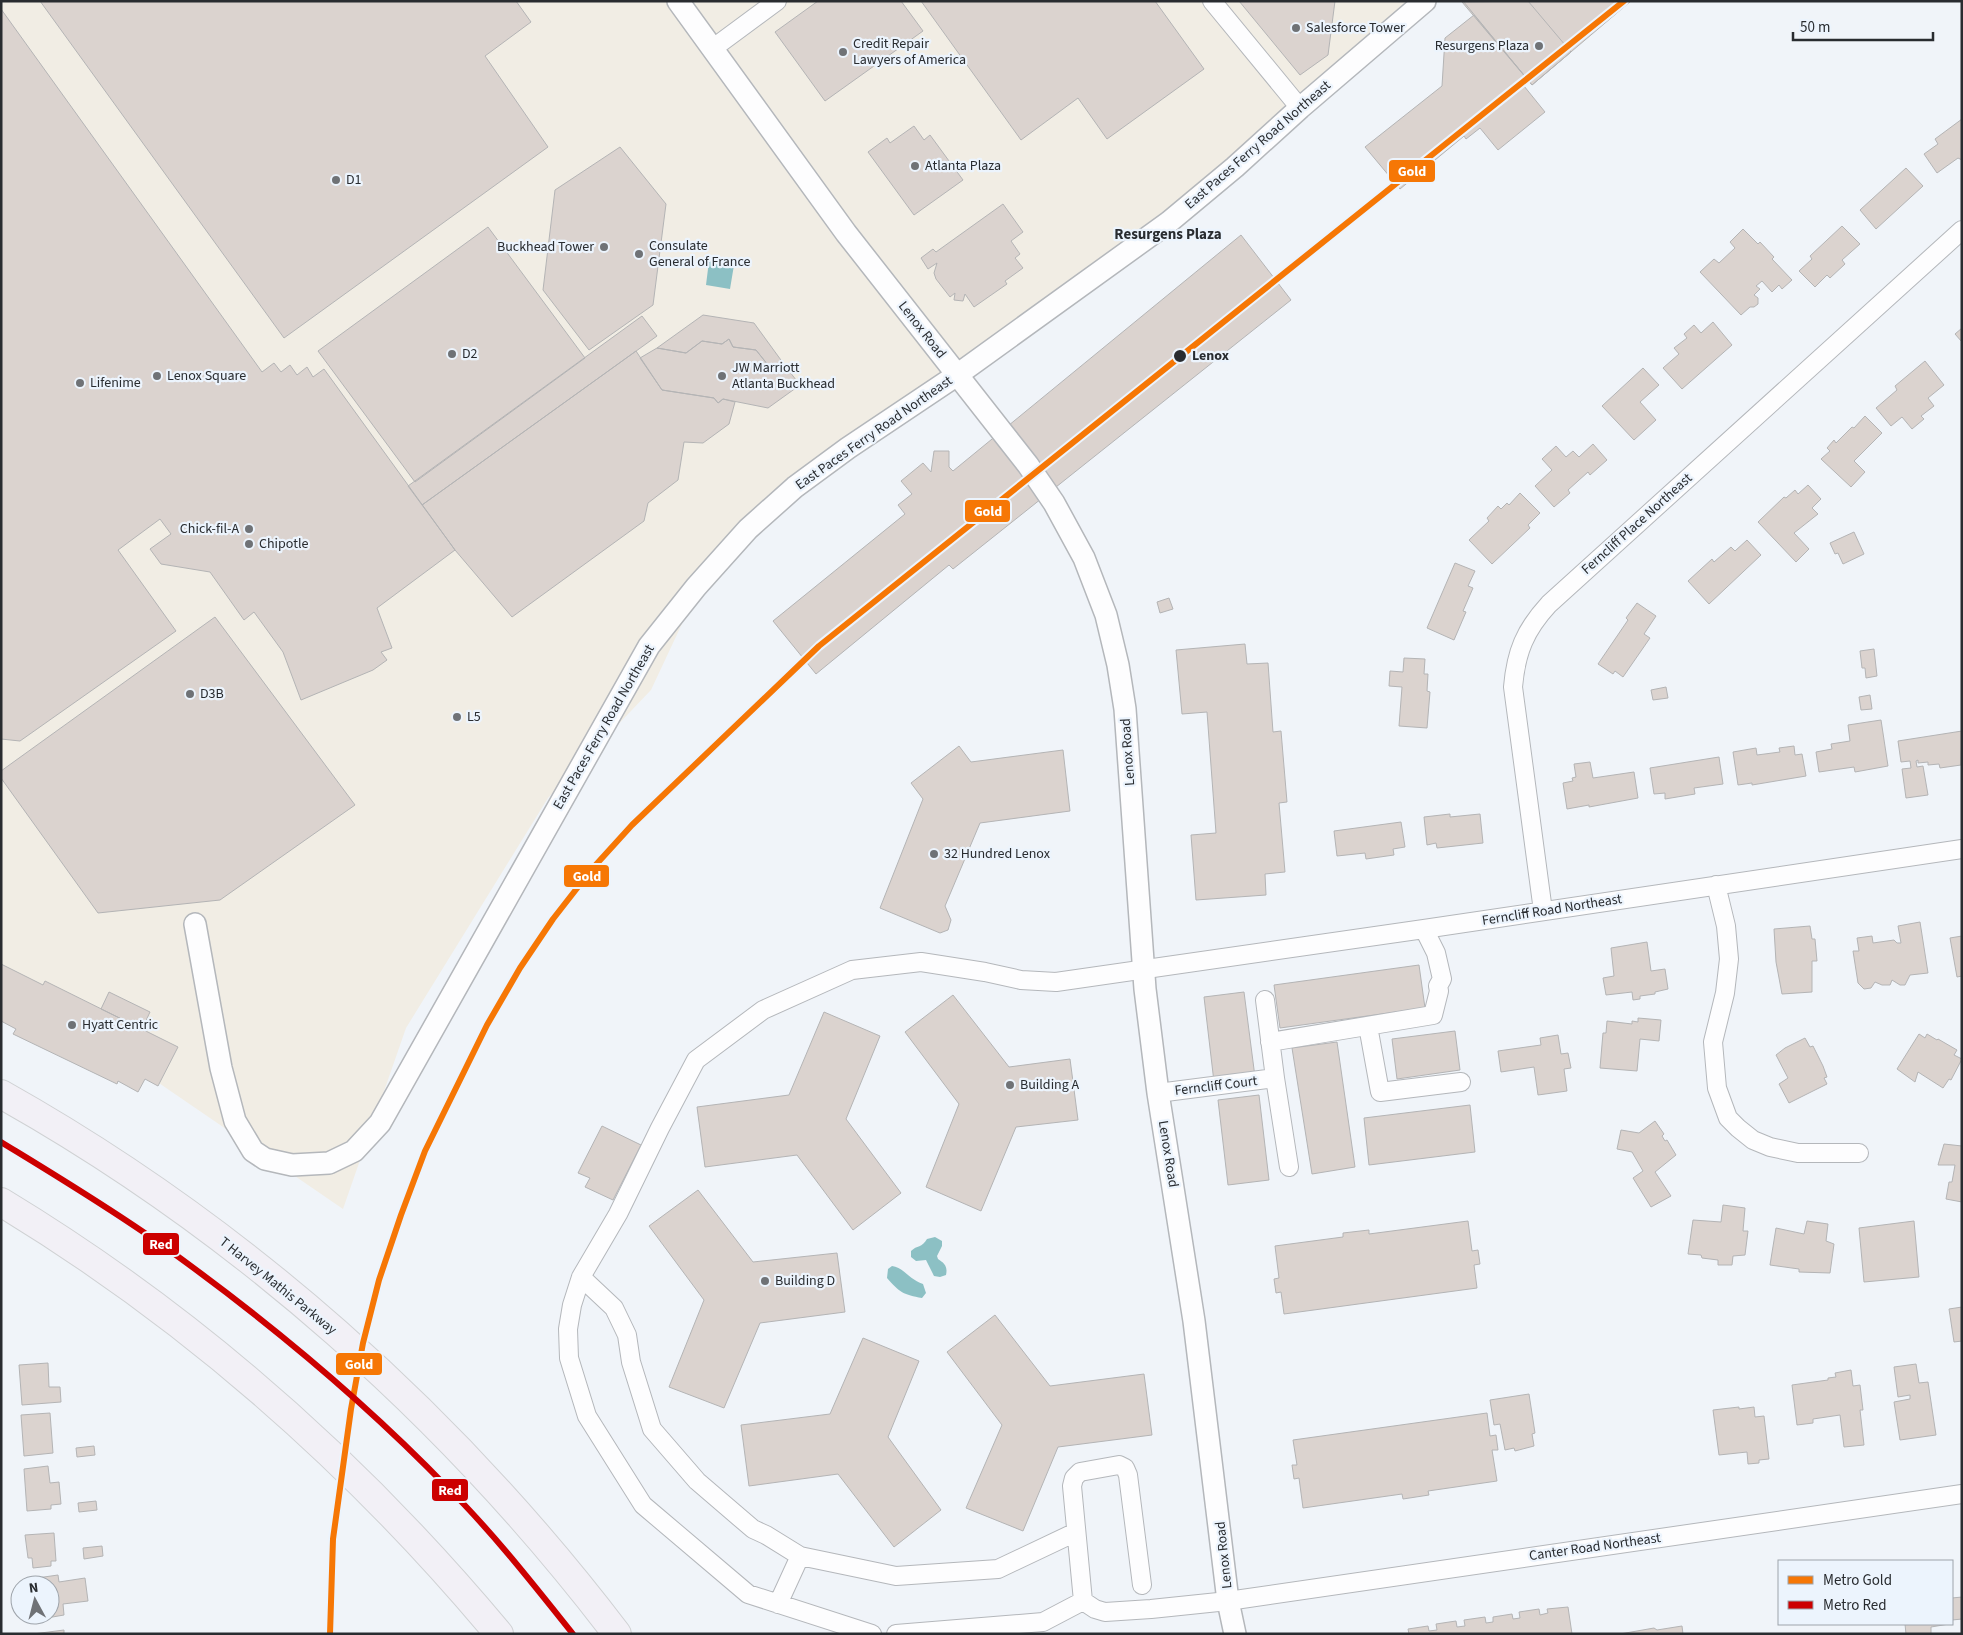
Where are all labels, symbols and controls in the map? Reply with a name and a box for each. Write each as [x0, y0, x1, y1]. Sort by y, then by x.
scale bar [1793, 10, 1933, 42]
text: 50 m [1800, 17, 1830, 38]
place label: Salesforce Tower [1306, 18, 1405, 38]
marker: Salesforce Tower [1290, 22, 1302, 34]
place label: Credit Repair Lawyers of America [853, 34, 966, 70]
place label: Resurgens Plaza [1435, 36, 1529, 56]
marker: Resurgens Plaza [1533, 40, 1545, 52]
marker: Credit Repair Lawyers of America [837, 46, 849, 58]
street label: East Paces Ferry Road Northeast [1181, 76, 1336, 214]
place label: Atlanta Plaza [925, 156, 1001, 176]
line badge: Gold [1388, 159, 1436, 183]
marker: Atlanta Plaza [909, 160, 921, 172]
text: Gold [1398, 162, 1426, 182]
place label: D1 [346, 170, 362, 190]
marker: D1 [330, 174, 342, 186]
district label: Resurgens Plaza [1114, 224, 1222, 245]
place label: Consulate General of France [649, 236, 751, 272]
place label: Buckhead Tower [497, 237, 594, 257]
marker: Buckhead Tower [598, 241, 610, 253]
marker: Consulate General of France [633, 248, 645, 260]
street label: Lenox Road [893, 297, 951, 363]
place label: D2 [462, 344, 478, 364]
place label: Lenox [1192, 346, 1229, 366]
marker: D2 [446, 348, 458, 360]
marker: Lenox [1172, 348, 1188, 364]
place label: JW Marriott Atlanta Buckhead [732, 358, 835, 394]
place label: Lenox Square [167, 366, 246, 386]
marker: Lenox Square [151, 370, 163, 382]
marker: JW Marriott Atlanta Buckhead [716, 370, 728, 382]
street label: East Paces Ferry Road Northeast [791, 371, 957, 495]
place label: Lifenime [90, 373, 141, 393]
marker: Lifenime [74, 377, 86, 389]
street label: Ferncliff Place Northeast [1577, 469, 1697, 579]
line badge: Gold [964, 499, 1011, 523]
text: Gold [974, 502, 1002, 522]
place label: Chick-fil-A [180, 519, 239, 539]
marker: Chick-fil-A [243, 523, 255, 535]
place label: Chipotle [259, 534, 308, 554]
marker: Chipotle [243, 538, 255, 550]
street label: East Paces Ferry Road Northeast [548, 641, 660, 813]
place label: D3B [200, 684, 224, 704]
marker: D3B [184, 688, 196, 700]
place label: L5 [467, 707, 481, 727]
marker: L5 [451, 711, 463, 723]
street label: Lenox Road [1116, 718, 1140, 786]
place label: 32 Hundred Lenox [944, 844, 1051, 864]
marker: 32 Hundred Lenox [928, 848, 940, 860]
line badge: Gold [563, 864, 610, 888]
text: Gold [573, 867, 601, 887]
street label: Ferncliff Road Northeast [1481, 889, 1624, 931]
place label: Hyatt Centric [82, 1015, 159, 1035]
marker: Hyatt Centric [66, 1019, 78, 1031]
street label: Ferncliff Court [1173, 1071, 1259, 1101]
place label: Building A [1020, 1075, 1080, 1095]
marker: Building A [1004, 1079, 1016, 1091]
street label: Lenox Road [1153, 1119, 1183, 1189]
line badge: Red [142, 1232, 180, 1256]
street label: T Harvey Mathis Parkway [215, 1232, 341, 1340]
text: Red [149, 1235, 173, 1255]
place label: Building D [775, 1271, 835, 1291]
marker: Building D [759, 1275, 771, 1287]
line badge: Gold [335, 1352, 383, 1376]
text: Gold [345, 1355, 373, 1375]
line badge: Red [431, 1478, 469, 1502]
text: Red [438, 1481, 462, 1501]
street label: Lenox Road [1211, 1520, 1237, 1590]
street label: Canter Road Northeast [1528, 1528, 1662, 1566]
legend [1778, 1560, 1953, 1625]
text: Metro Gold [1823, 1570, 1892, 1591]
north arrow [10, 1575, 60, 1625]
text: N [28, 1578, 39, 1599]
text: Metro Red [1823, 1595, 1887, 1616]

